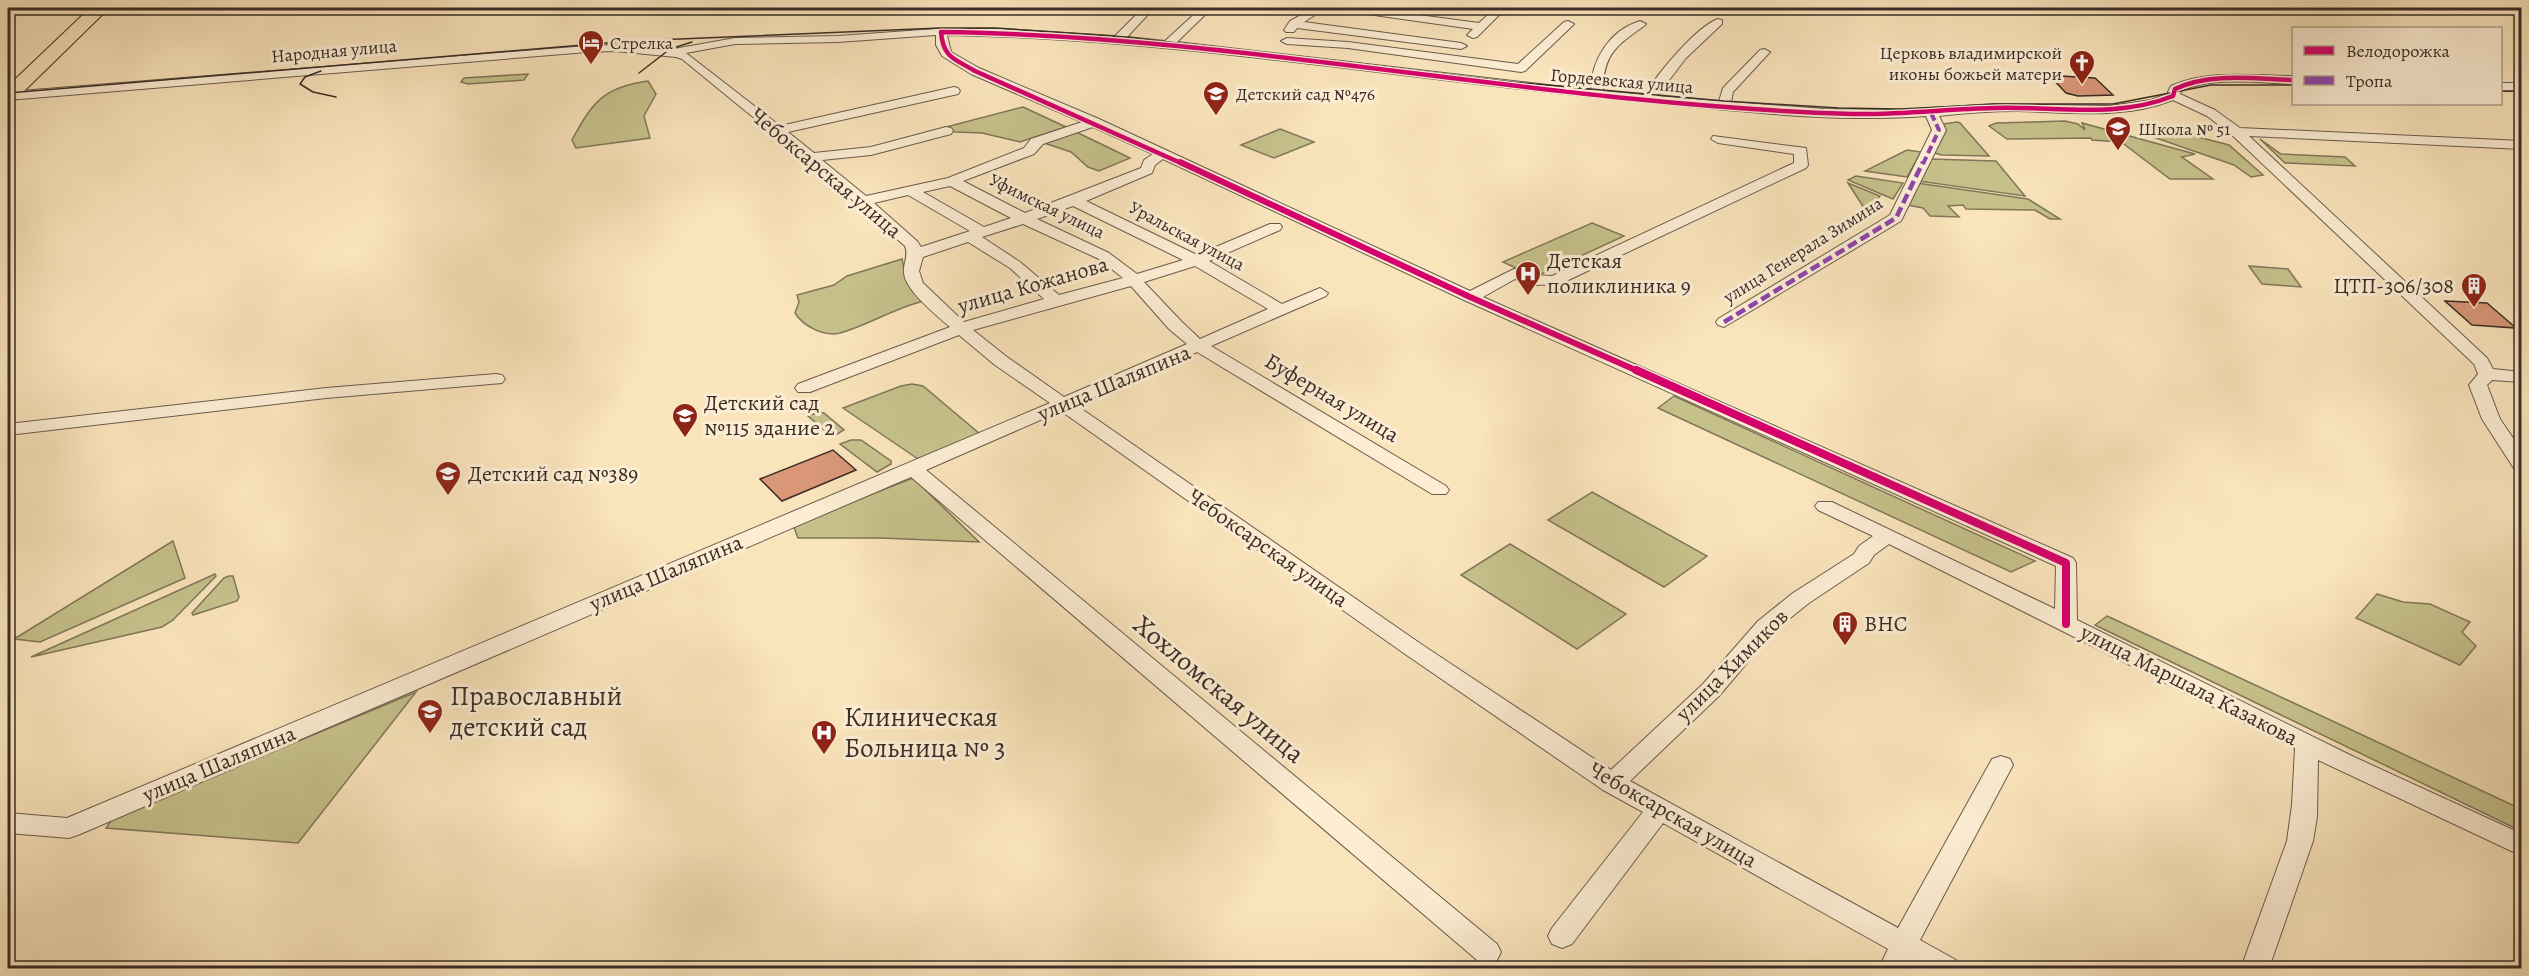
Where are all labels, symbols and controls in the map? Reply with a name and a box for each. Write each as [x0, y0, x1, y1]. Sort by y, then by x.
legend [2292, 27, 2502, 105]
hotel icon: Стрелка [576, 28, 606, 66]
place label: Стрелка [610, 31, 674, 55]
street label: Народная улица [270, 33, 398, 68]
text: Велодорожка [2346, 39, 2451, 63]
place label: Церковь владимирской иконы божьей матери [1880, 41, 2062, 86]
church icon: Церковь владимирской иконы божьей матери [2067, 48, 2097, 86]
street label: Гордеевская улица [1550, 63, 1695, 99]
text: Тропа [2346, 69, 2393, 93]
school or university icon: Детский сад №476 [1201, 79, 1231, 117]
place label: Детский сад №476 [1236, 82, 1375, 106]
street label: Чебоксарская улица [744, 101, 909, 246]
school or university icon: Школа № 51 [2103, 114, 2133, 152]
place label: Школа № 51 [2138, 117, 2230, 141]
street label: Уфимская улица [985, 168, 1109, 245]
street label: улица Генерала Зимина [1718, 191, 1888, 309]
street label: Уральская улица [1125, 195, 1250, 277]
place label: Детская поликлиника 9 [1547, 246, 1691, 301]
street label: улица Кожанова [953, 249, 1113, 321]
hospital icon: Детская поликлиника 9 [1513, 259, 1543, 297]
place label: ЦТП-306/308 [2333, 271, 2454, 301]
building icon: ЦТП-306/308 [2459, 271, 2489, 309]
street label: улица Шаляпина [1032, 337, 1196, 429]
street label: Буферная улица [1259, 346, 1406, 450]
place label: Детский сад №115 здание 2 [704, 388, 835, 443]
school or university icon: Детский сад №115 здание 2 [670, 401, 700, 439]
school or university icon: Детский сад №389 [433, 459, 463, 497]
place label: Детский сад №389 [468, 459, 638, 489]
street label: Чебоксарская улица [1182, 481, 1355, 615]
street label: улица Шаляпина [584, 527, 748, 619]
street label: улица Химиков [1668, 602, 1795, 729]
street label: Хохломская улица [1126, 607, 1313, 772]
building icon: ВНС [1830, 609, 1860, 647]
place label: ВНС [1864, 609, 1908, 639]
street label: улица Маршала Казакова [2074, 617, 2304, 753]
place label: Православный детский сад [449, 678, 622, 745]
school or university icon: Православный детский сад [415, 697, 445, 735]
place label: Клиническая Больница № 3 [844, 699, 1006, 766]
street label: улица Шаляпина [137, 718, 301, 810]
hospital icon: Клиническая Больница № 3 [809, 718, 839, 756]
street label: Чебоксарская улица [1584, 755, 1763, 876]

